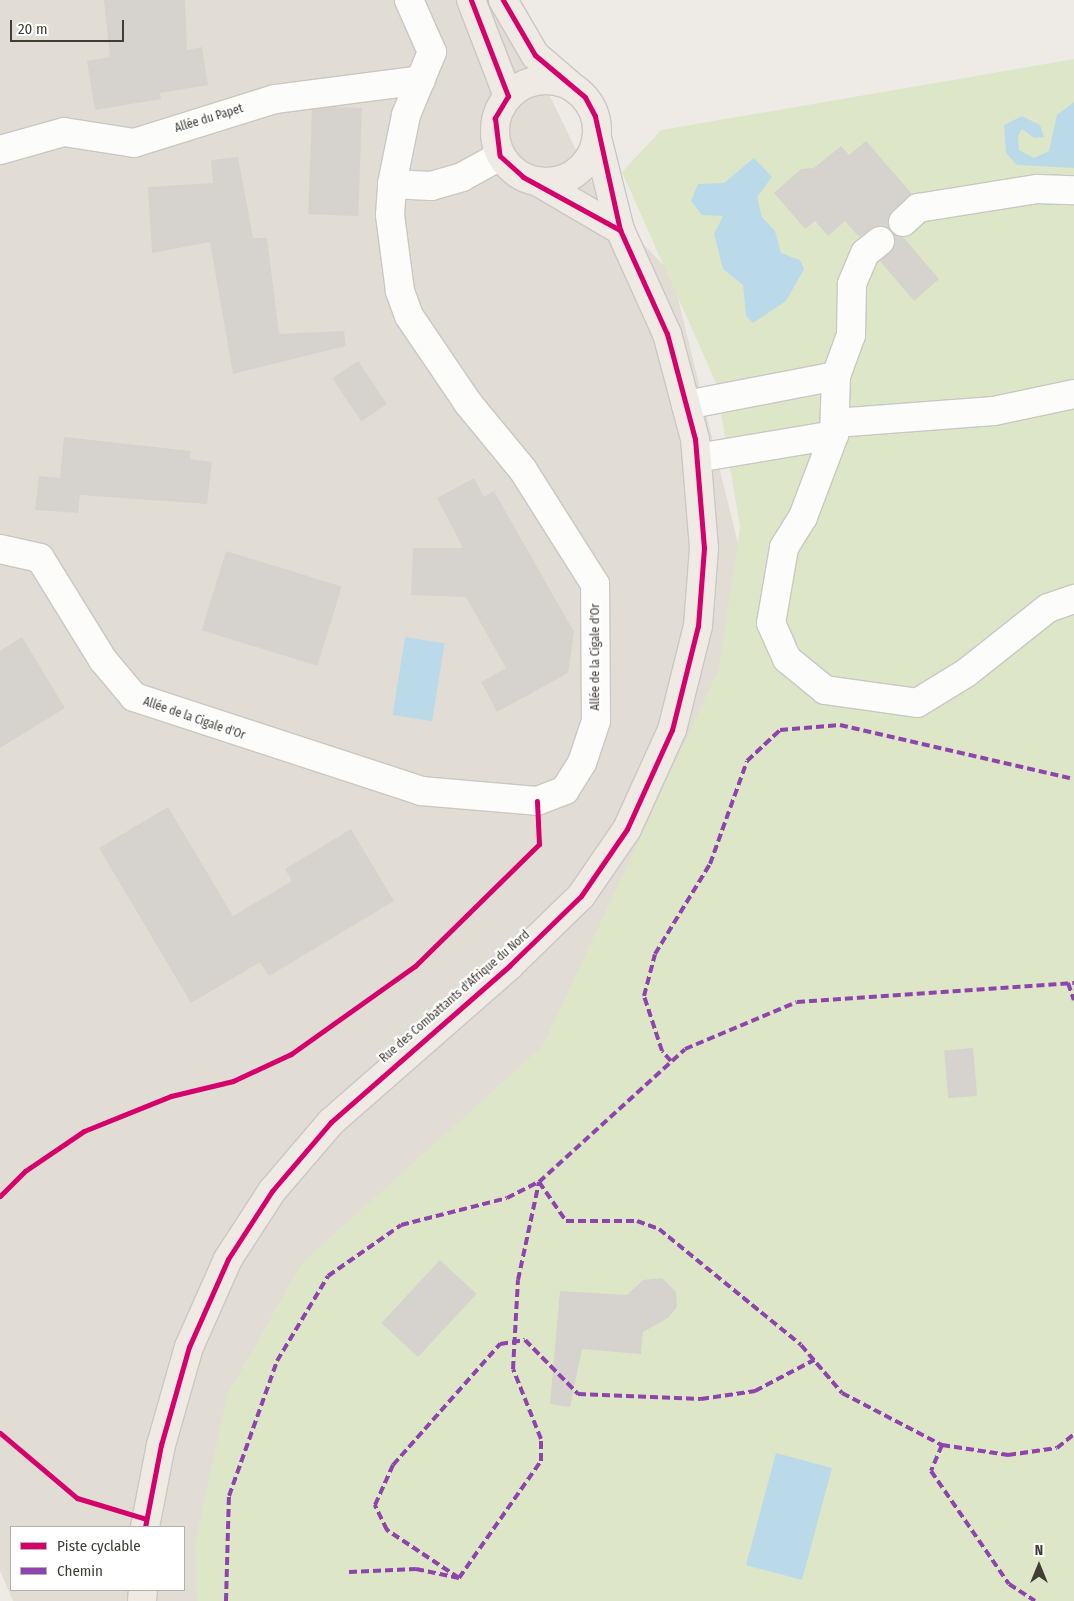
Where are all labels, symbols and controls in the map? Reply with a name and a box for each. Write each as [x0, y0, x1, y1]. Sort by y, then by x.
scale bar [12, 10, 126, 42]
text: 20 m [18, 20, 48, 38]
street label: Allée du Papet [173, 102, 245, 136]
street label: Allée de la Cigale d'Or [589, 604, 603, 710]
street label: Allée de la Cigale d'Or [141, 695, 247, 743]
street label: Rue des Combattants d'Afrique du Nord [377, 928, 533, 1066]
legend [10, 1526, 185, 1591]
text: Piste cyclable [57, 1537, 141, 1555]
north arrow [1014, 1541, 1064, 1591]
text: N [1035, 1542, 1043, 1559]
text: Chemin [57, 1562, 103, 1580]

